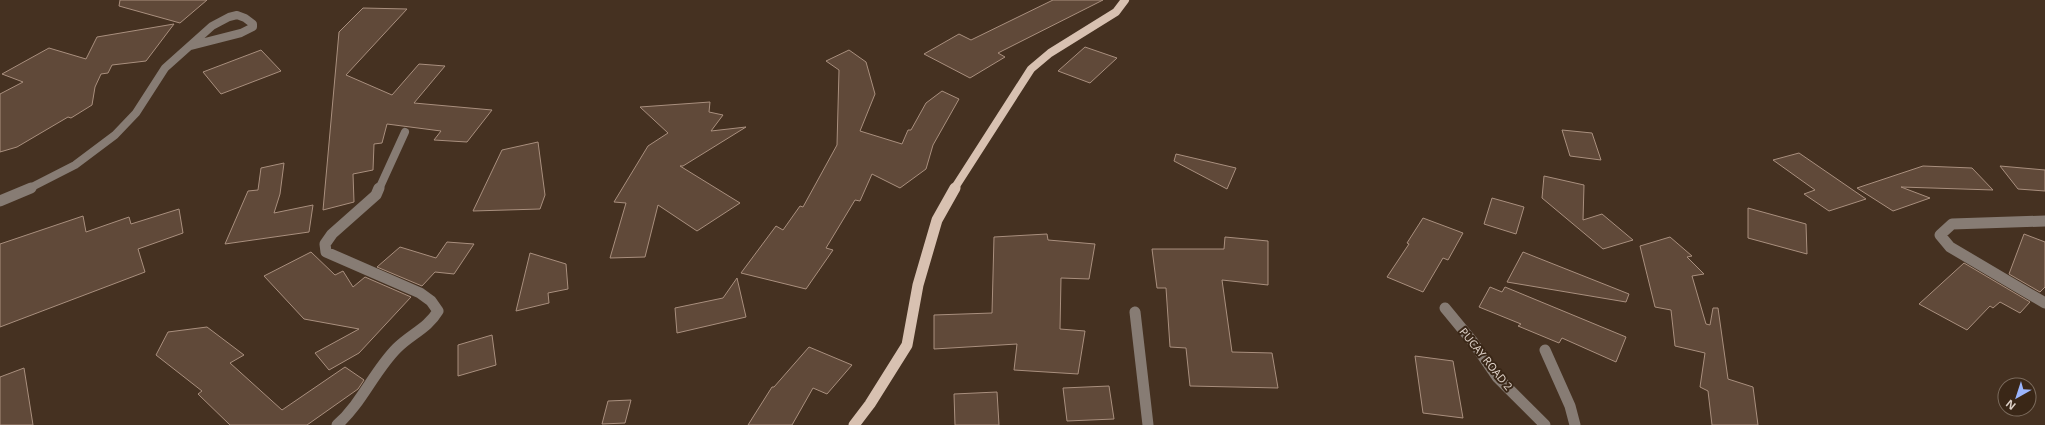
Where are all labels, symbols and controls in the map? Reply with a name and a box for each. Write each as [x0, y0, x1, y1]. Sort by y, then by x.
street label: PUCAY ROAD 2 [1456, 324, 1516, 393]
north arrow [1997, 377, 2037, 417]
text: N [2002, 397, 2019, 414]

